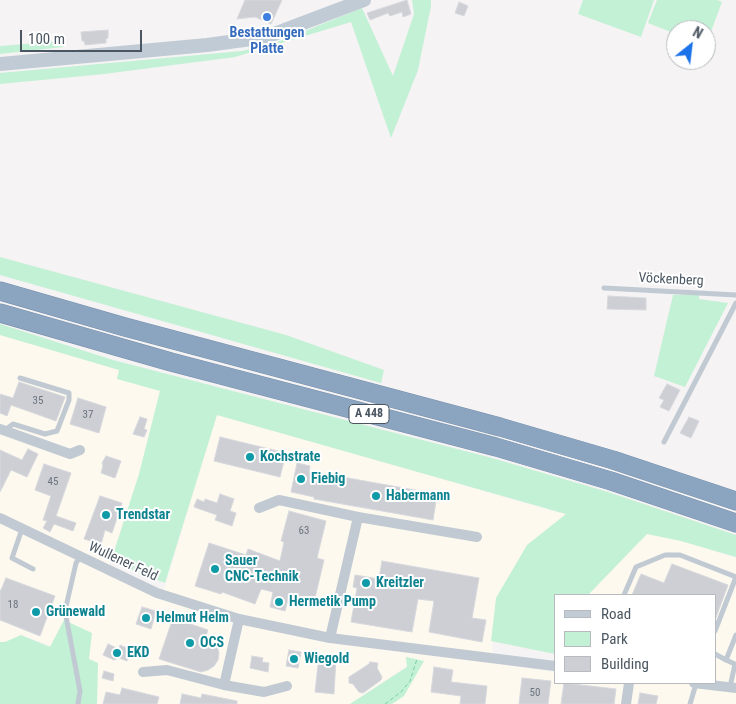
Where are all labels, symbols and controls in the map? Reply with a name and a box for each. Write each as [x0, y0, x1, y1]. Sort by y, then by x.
marker: Bestattungen Platte [261, 11, 273, 23]
scale bar [22, 20, 145, 52]
north arrow [666, 20, 716, 70]
text: N [690, 24, 705, 42]
place label: Bestattungen Platte [230, 25, 304, 58]
text: 100 m [28, 30, 65, 48]
street label: Vöckenberg [638, 270, 704, 290]
house number: 35 [33, 394, 43, 408]
road number: A 448 [349, 404, 389, 424]
house number: 37 [83, 408, 93, 422]
place label: Kochstrate [260, 449, 321, 465]
marker: Kochstrate [244, 451, 256, 463]
place label: Fiebig [311, 471, 345, 487]
marker: Fiebig [295, 473, 307, 485]
house number: 45 [48, 475, 58, 489]
place label: Habermann [386, 488, 450, 504]
marker: Habermann [370, 490, 382, 502]
place label: Trendstar [116, 507, 170, 523]
marker: Trendstar [100, 509, 112, 521]
house number: 63 [299, 524, 309, 538]
street label: Wullener Feld [86, 539, 160, 585]
place label: Sauer CNC-Technik [225, 553, 299, 586]
marker: Sauer CNC-Technik [209, 563, 221, 575]
place label: Kreitzler [376, 575, 424, 591]
marker: Kreitzler [360, 577, 372, 589]
place label: Hermetik Pump [289, 594, 376, 610]
legend [554, 594, 716, 684]
marker: Hermetik Pump [273, 596, 285, 608]
house number: 18 [8, 598, 18, 612]
place label: Grünewald [46, 604, 105, 620]
text: Road [601, 605, 631, 623]
marker: Grünewald [30, 606, 42, 618]
place label: Helmut Helm [156, 610, 229, 626]
marker: Helmut Helm [140, 612, 152, 624]
text: Park [601, 630, 628, 648]
place label: OCS [200, 635, 224, 651]
marker: OCS [184, 637, 196, 649]
place label: EKD [127, 645, 150, 661]
marker: EKD [111, 647, 123, 659]
place label: Wiegold [304, 651, 349, 667]
marker: Wiegold [288, 653, 300, 665]
text: Building [601, 655, 649, 673]
house number: 50 [530, 686, 540, 700]

